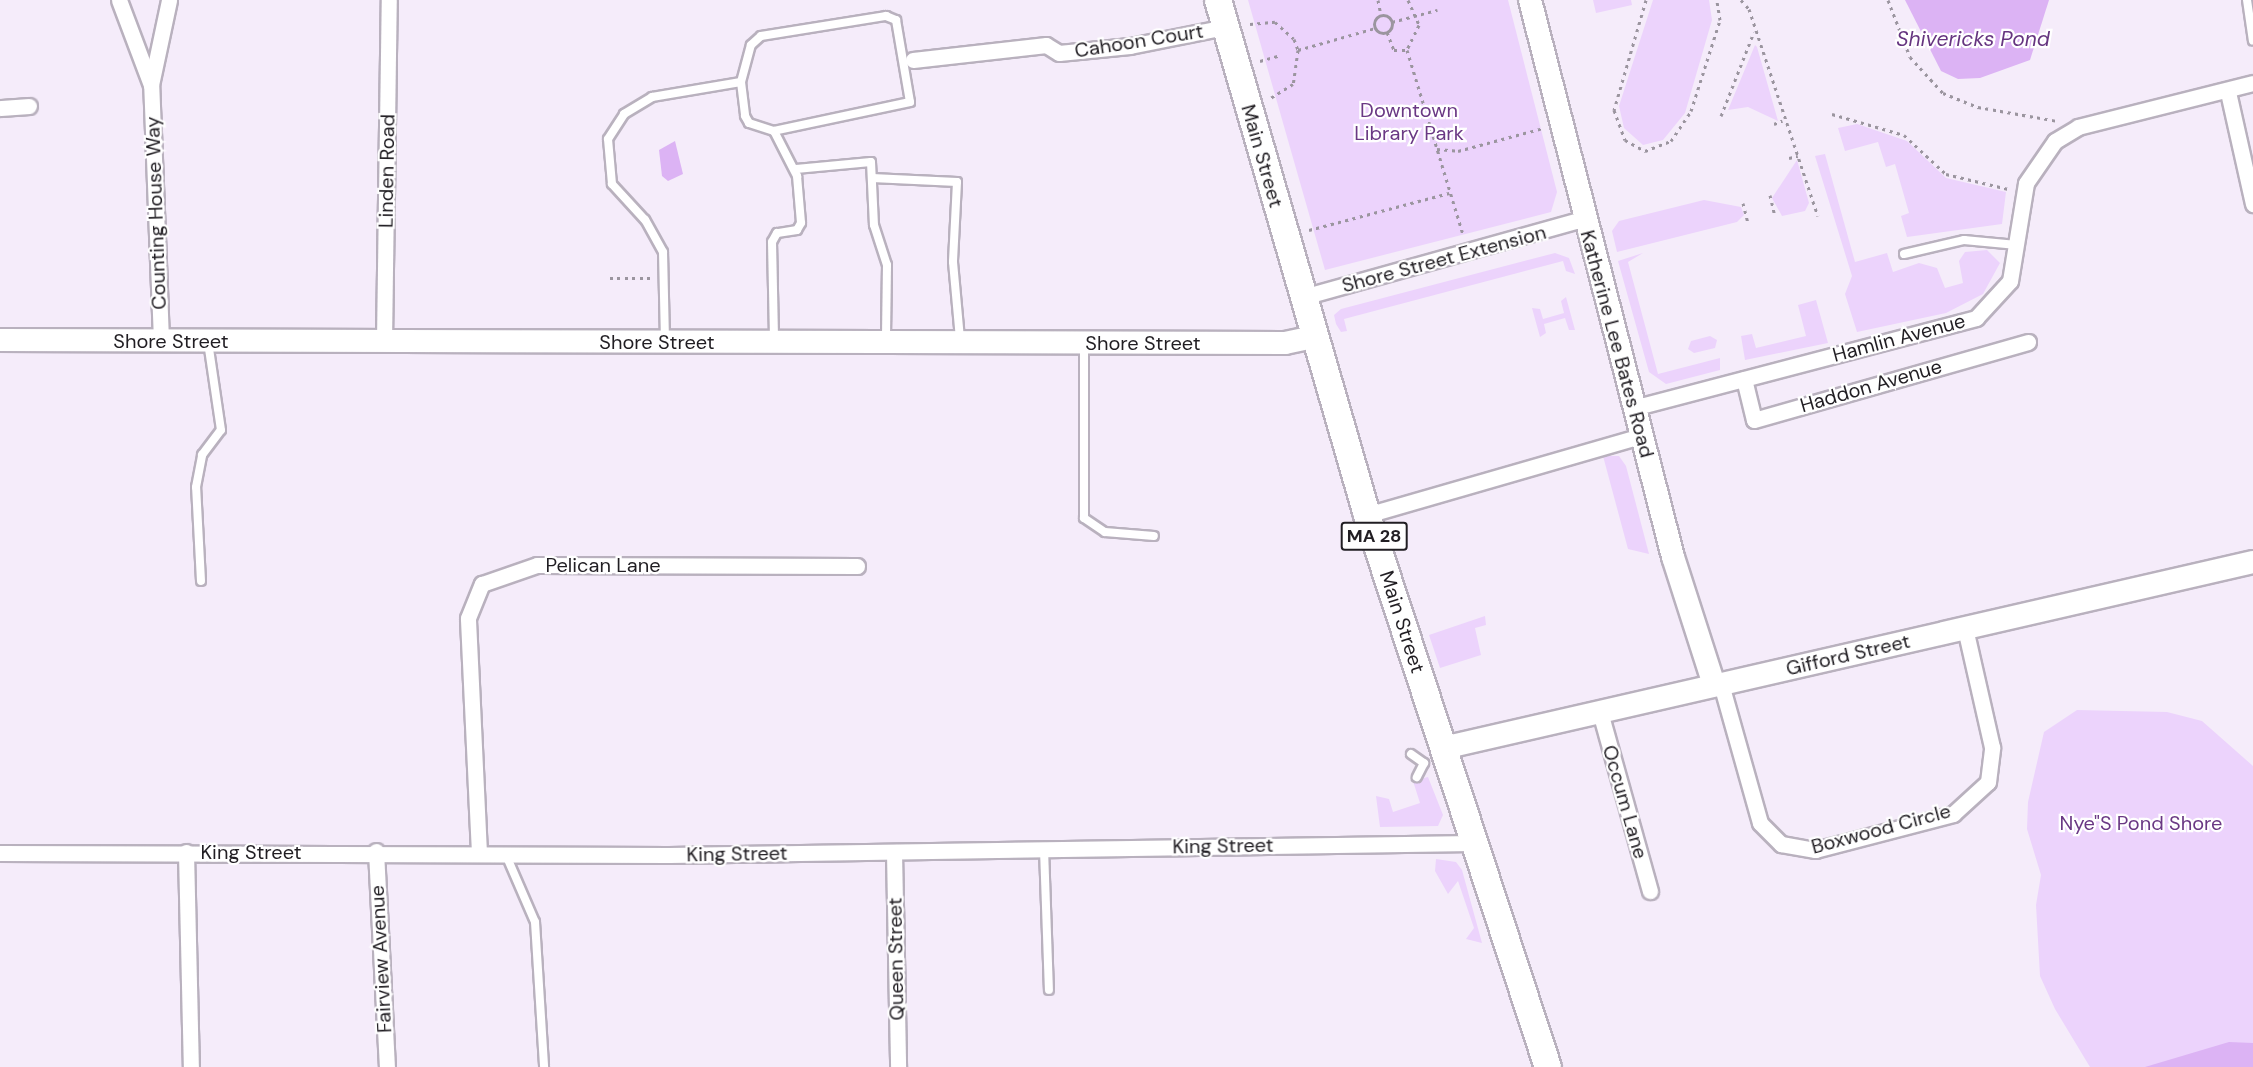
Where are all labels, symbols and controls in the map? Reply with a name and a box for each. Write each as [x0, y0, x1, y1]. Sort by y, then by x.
street label: Cahoon Court [1073, 19, 1205, 63]
water label: Shivericks Pond [1896, 26, 2050, 52]
park label: Downtown Library Park [1354, 99, 1464, 146]
street label: Main Street [1236, 102, 1288, 210]
street label: Linden Road [374, 114, 400, 228]
street label: Counting House Way [141, 116, 171, 310]
street label: Shore Street Extension [1339, 220, 1549, 298]
street label: Katherine Lee Bates Road [1575, 228, 1659, 460]
street label: Hamlin Avenue [1830, 309, 1968, 367]
street label: Shore Street [113, 329, 229, 353]
street label: Shore Street [599, 330, 715, 354]
street label: Shore Street [1085, 331, 1201, 355]
street label: Haddon Avenue [1797, 354, 1945, 418]
road number: MA 28 [1340, 521, 1408, 551]
street label: Pelican Lane [545, 553, 661, 577]
street label: Main Street [1374, 568, 1430, 676]
street label: Gifford Street [1784, 629, 1912, 681]
street label: Occum Lane [1597, 742, 1653, 862]
street label: Boxwood Circle [1809, 799, 1953, 859]
park label: Nye"S Pond Shore [2060, 811, 2222, 835]
street label: King Street [1172, 833, 1274, 859]
street label: King Street [200, 840, 302, 864]
street label: King Street [686, 841, 788, 867]
street label: Fairview Avenue [365, 885, 397, 1033]
street label: Queen Street [883, 897, 909, 1021]

